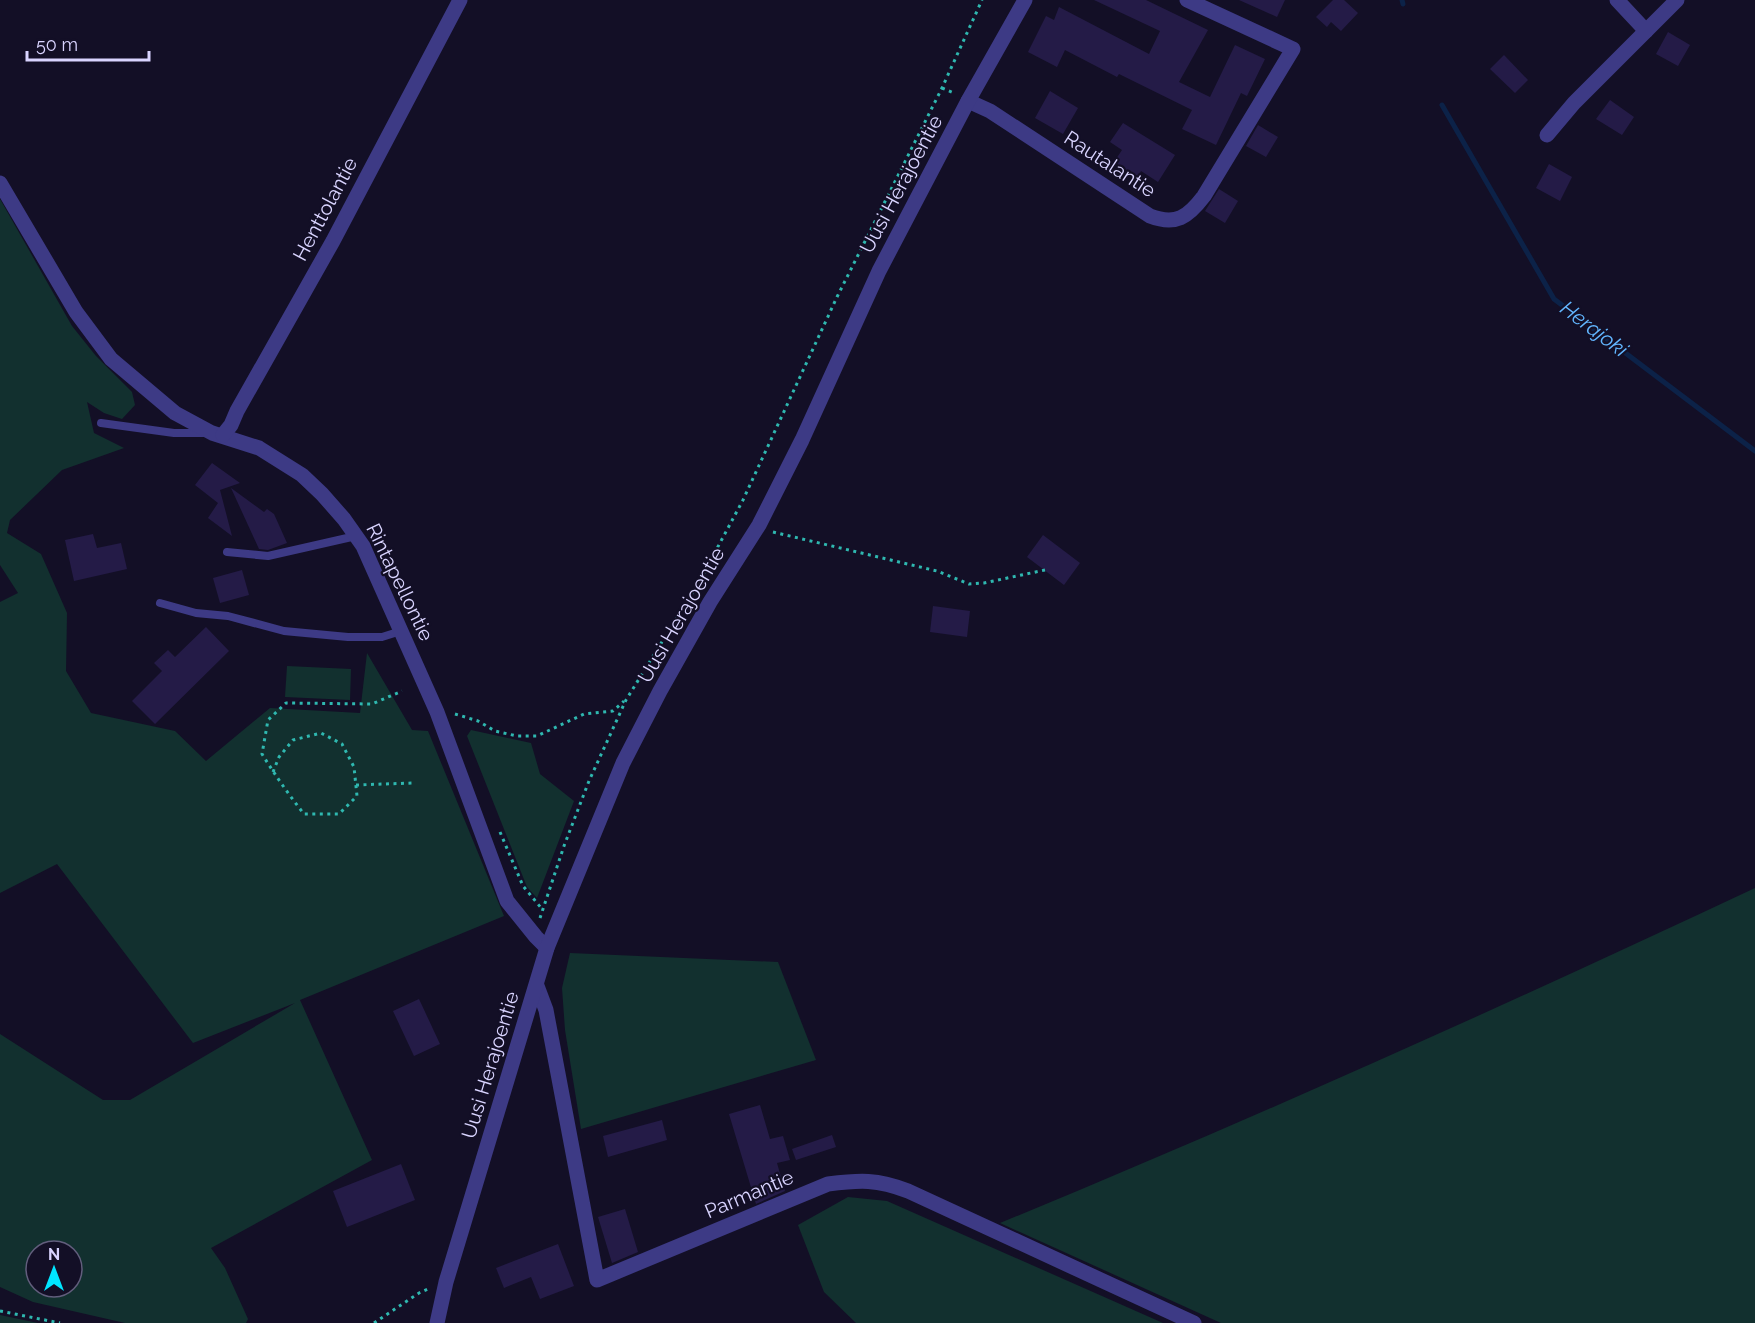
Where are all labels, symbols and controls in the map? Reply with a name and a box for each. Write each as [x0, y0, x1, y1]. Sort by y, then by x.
scale bar [27, 24, 148, 62]
text: 50 m [36, 34, 78, 55]
street label: Uusi Herajoentie [855, 111, 948, 257]
street label: Rautalantie [1060, 126, 1160, 203]
street label: Henttolantie [288, 153, 362, 265]
water label: Herajoki [1556, 295, 1633, 362]
street label: Rintapellontie [361, 519, 439, 645]
street label: Uusi Herajoentie [632, 543, 730, 687]
street label: Uusi Herajoentie [456, 988, 524, 1141]
street label: Parmantie [701, 1165, 797, 1223]
north arrow [24, 1239, 84, 1299]
text: N [48, 1245, 60, 1264]

